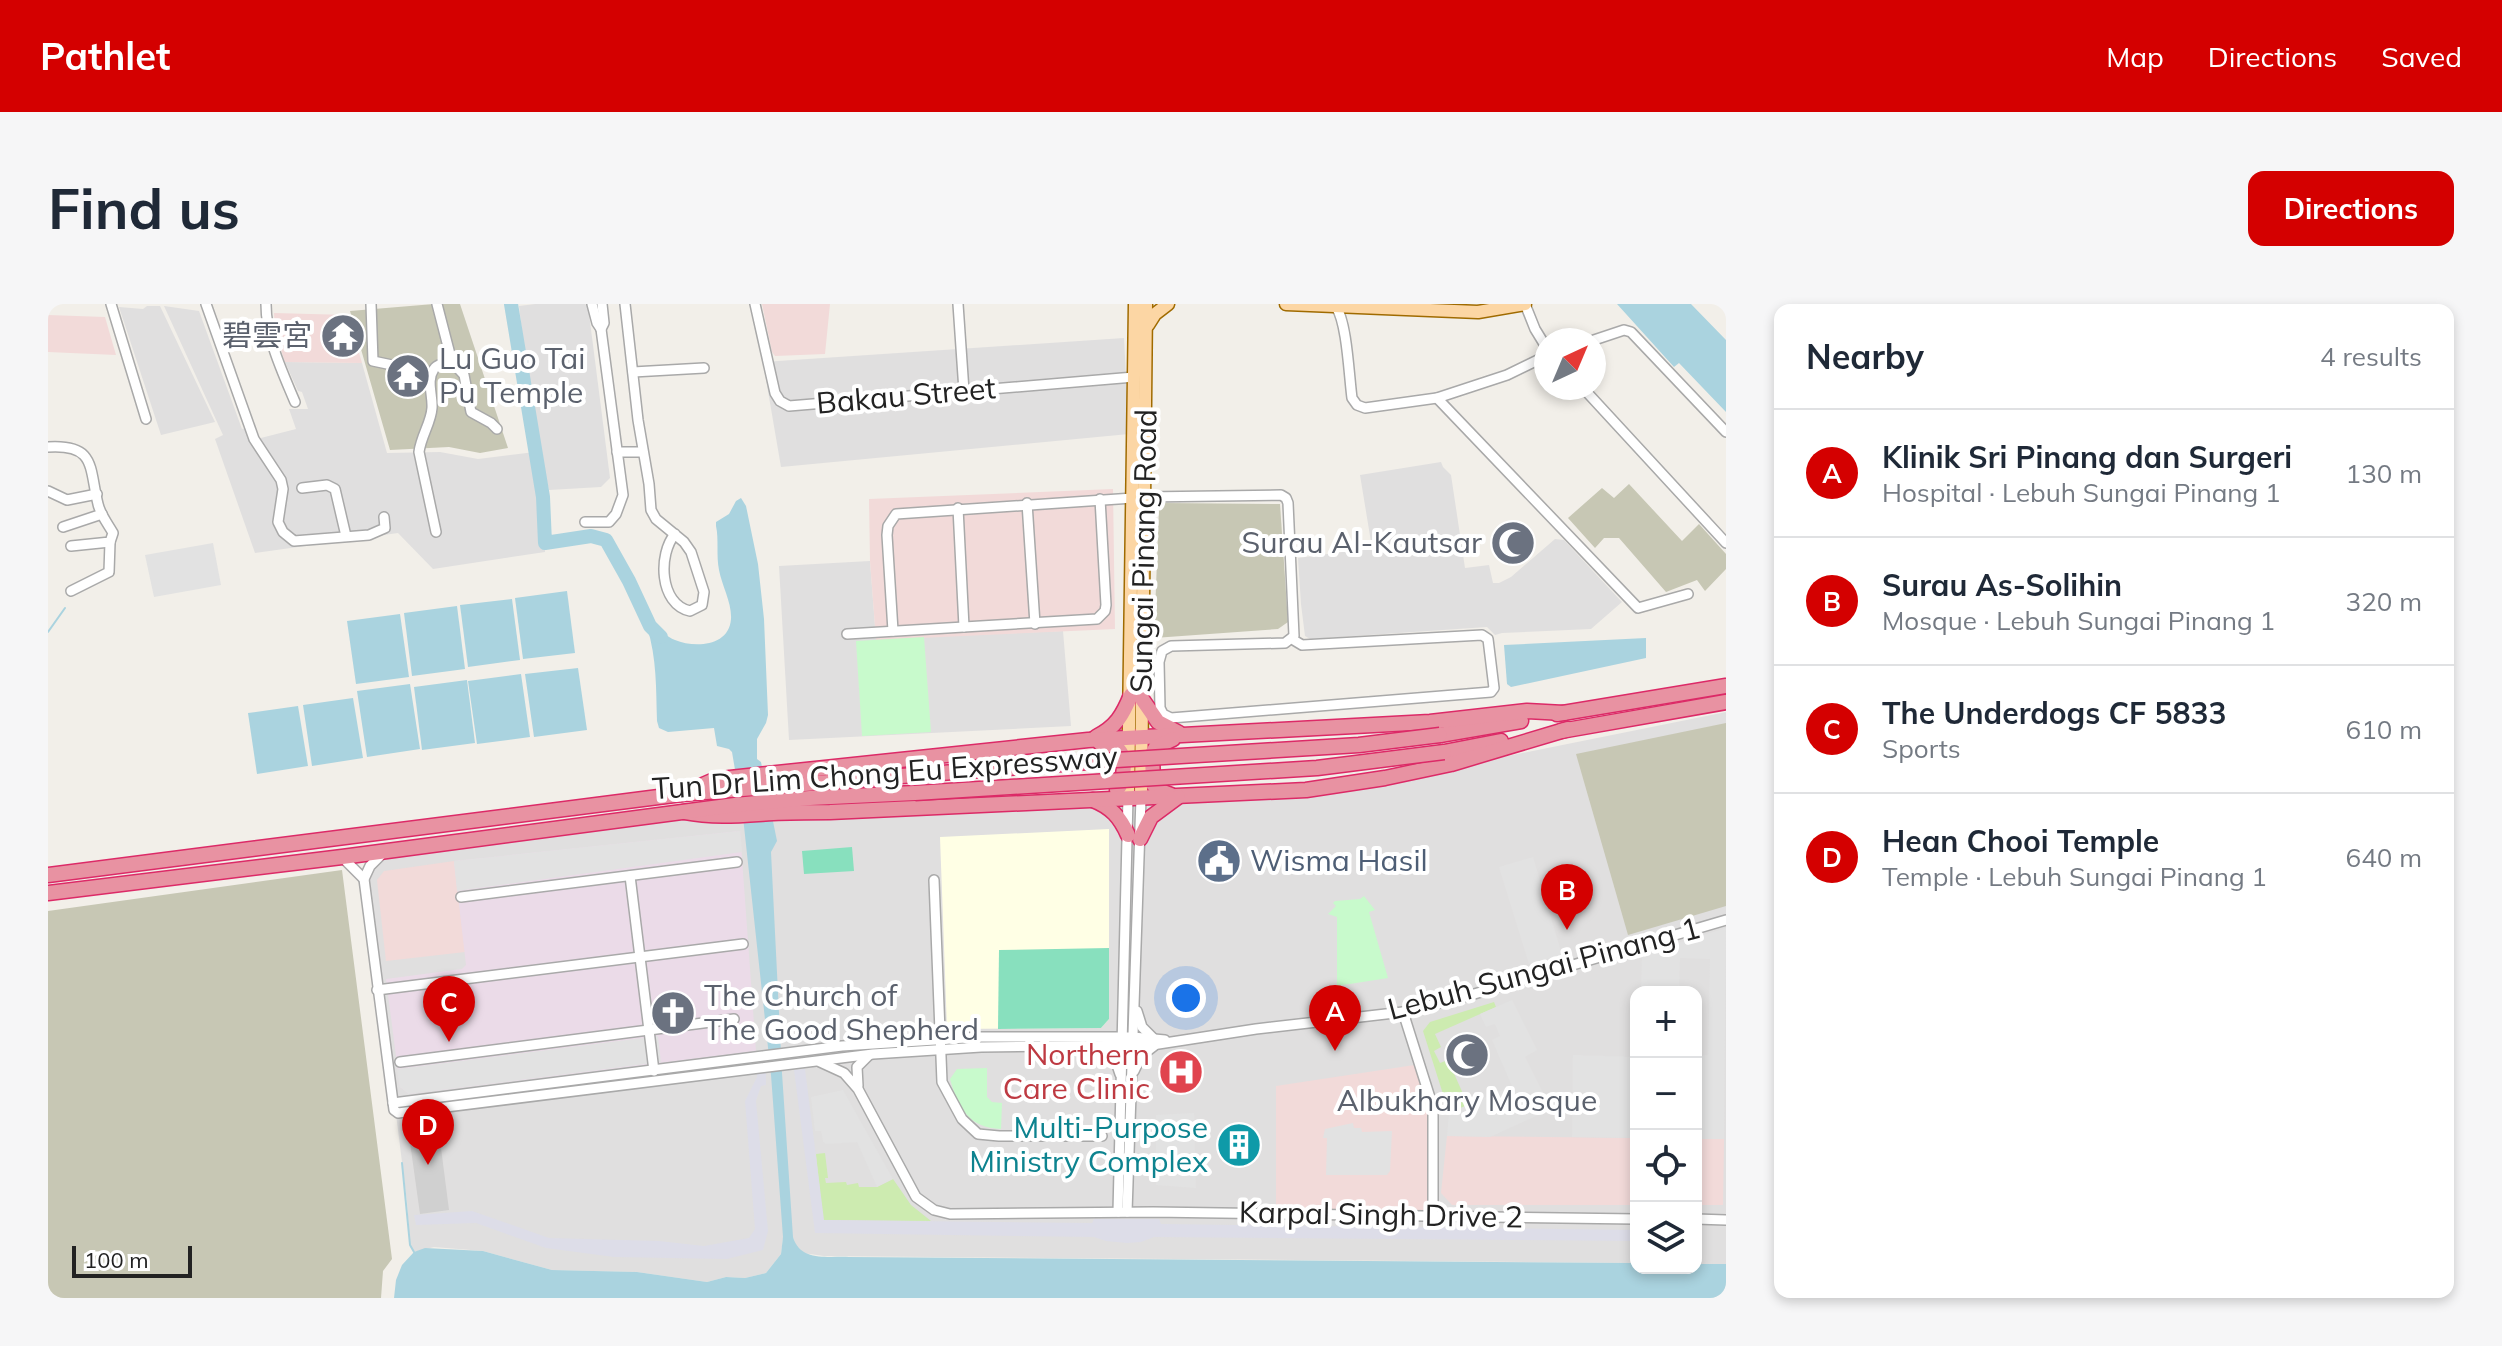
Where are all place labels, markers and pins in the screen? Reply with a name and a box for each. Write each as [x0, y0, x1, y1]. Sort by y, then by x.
temple icon: 碧雲宮 [319, 312, 367, 360]
place label: 碧雲宮 [222, 316, 312, 354]
place label: Lu Guo Tai Pu Temple [439, 339, 585, 411]
temple icon: Lu Guo Tai Pu Temple [384, 352, 432, 400]
mosque icon: Surau Al-Kautsar [1489, 519, 1537, 567]
place label: Surau Al-Kautsar [1241, 523, 1482, 561]
public building icon: Wisma Hasil [1195, 837, 1243, 885]
place label: Wisma Hasil [1250, 841, 1428, 879]
pin: B [1541, 864, 1593, 930]
pin: C [423, 976, 475, 1042]
place label: The Church of The Good Shepherd [704, 976, 979, 1048]
pin: A [1309, 985, 1361, 1051]
church icon: The Church of The Good Shepherd [649, 989, 697, 1037]
mosque icon: Albukhary Mosque [1443, 1031, 1491, 1079]
place label: Northern Care Clinic [1003, 1035, 1150, 1107]
hospital icon: Northern Care Clinic [1157, 1048, 1205, 1096]
place label: Albukhary Mosque [1337, 1081, 1597, 1119]
pin: D [402, 1099, 454, 1165]
place label: Multi-Purpose Ministry Complex [969, 1108, 1208, 1180]
building icon: Multi-Purpose Ministry Complex [1215, 1121, 1263, 1169]

